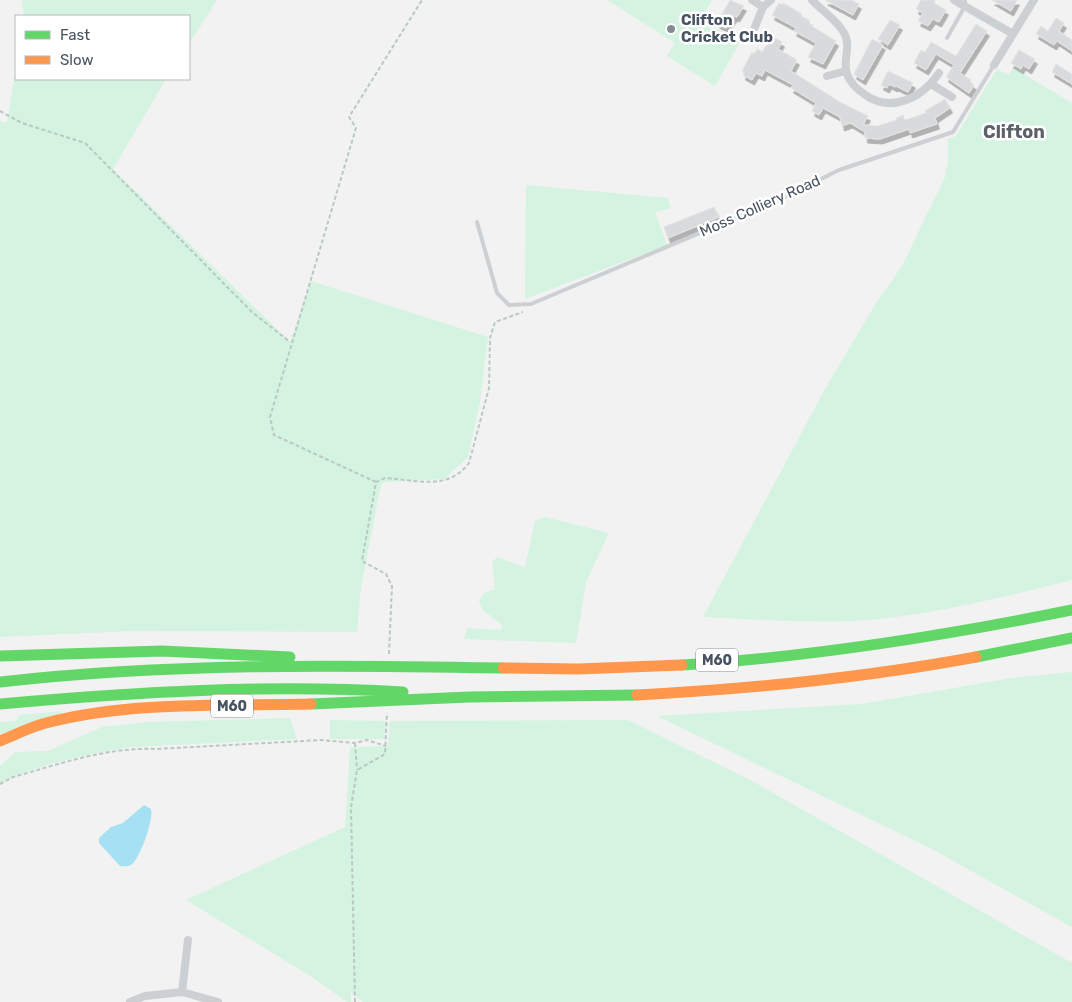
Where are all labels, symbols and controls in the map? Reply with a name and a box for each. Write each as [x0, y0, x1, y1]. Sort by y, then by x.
place label: Clifton Cricket Club [681, 11, 773, 46]
legend [15, 15, 190, 80]
marker: Clifton Cricket Club [665, 23, 677, 35]
text: Fast [60, 26, 90, 44]
text: Slow [60, 51, 93, 69]
district label: Clifton [983, 121, 1045, 143]
street label: Moss Colliery Road [697, 171, 823, 241]
road number: M60 [696, 648, 738, 672]
road number: M60 [211, 694, 253, 718]

